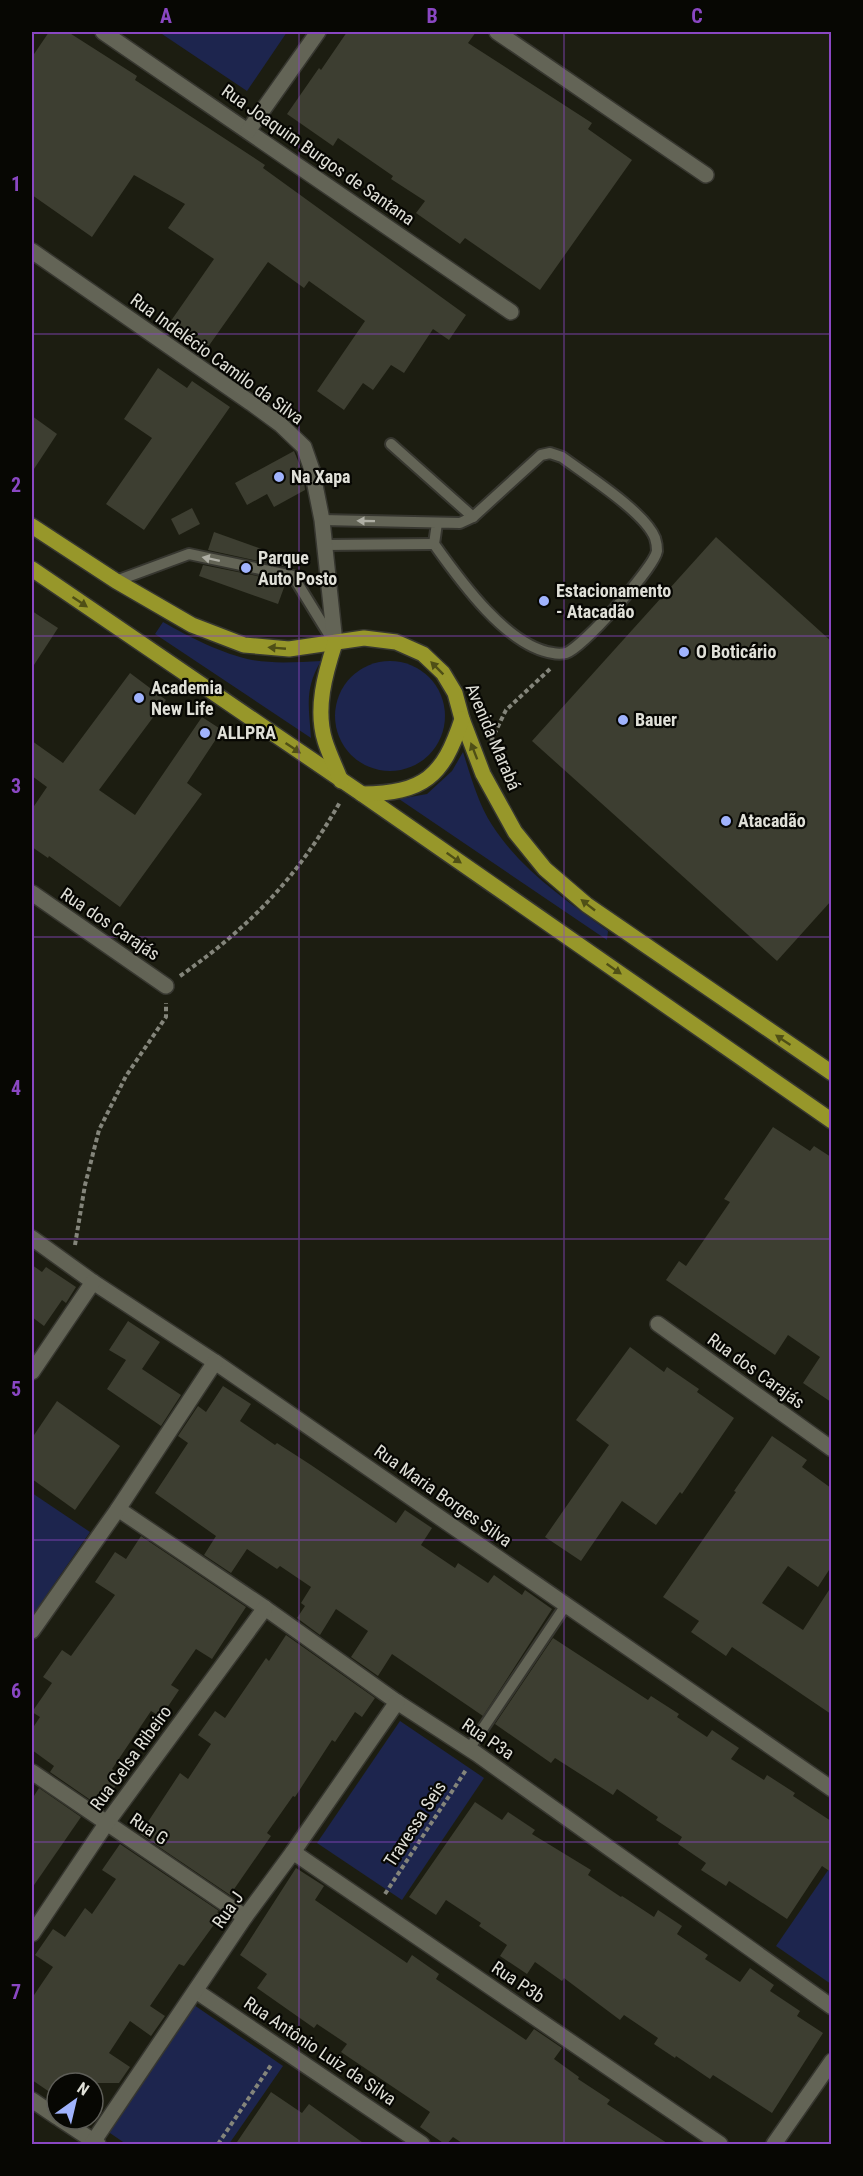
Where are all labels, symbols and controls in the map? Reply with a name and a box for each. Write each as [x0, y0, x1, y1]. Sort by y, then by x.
text: A [160, 4, 172, 28]
text: B [426, 4, 438, 28]
text: C [691, 4, 703, 28]
street label: Rua Joaquim Burgos de Santana [218, 80, 419, 229]
text: 1 [11, 172, 21, 196]
street label: Rua Indelécio Camilo da Silva [127, 289, 308, 429]
place label: Na Xapa [291, 466, 351, 487]
marker: Na Xapa [272, 470, 286, 484]
text: 2 [11, 473, 21, 497]
one-way arrow [357, 516, 376, 526]
place label: Parque Auto Posto [258, 547, 337, 589]
one-way arrow [201, 553, 220, 563]
marker: Parque Auto Posto [239, 561, 253, 575]
place label: Estacionamento - Atacadão [556, 580, 671, 622]
marker: Estacionamento - Atacadão [537, 594, 551, 608]
one-way arrow [71, 596, 87, 608]
place label: O Boticário [696, 641, 776, 662]
one-way arrow [267, 643, 286, 653]
marker: O Boticário [677, 645, 691, 659]
one-way arrow [430, 660, 444, 675]
place label: Academia New Life [151, 677, 222, 719]
street label: Avenida Marabá [462, 680, 525, 793]
marker: Academia New Life [132, 691, 146, 705]
place label: Bauer [635, 709, 677, 730]
marker: Bauer [616, 713, 630, 727]
place label: ALLPRA [217, 722, 276, 743]
marker: ALLPRA [198, 726, 212, 740]
one-way arrow [285, 742, 301, 753]
one-way arrow [469, 742, 478, 760]
text: 3 [11, 774, 21, 798]
place label: Atacadão [738, 810, 806, 831]
marker: Atacadão [719, 814, 733, 828]
one-way arrow [445, 852, 461, 864]
street label: Rua dos Carajás [57, 883, 164, 964]
one-way arrow [580, 899, 596, 912]
one-way arrow [605, 963, 621, 975]
one-way arrow [776, 1034, 792, 1046]
text: 4 [11, 1076, 21, 1100]
street label: Rua dos Carajás [704, 1328, 809, 1413]
text: 5 [11, 1377, 21, 1401]
street label: Rua Maria Borges Silva [370, 1440, 516, 1551]
text: 6 [11, 1679, 21, 1703]
street label: Rua Celsa Ribeiro [86, 1701, 176, 1814]
street label: Rua P3a [458, 1714, 518, 1764]
street label: Travessa Seis [379, 1777, 450, 1870]
street label: Rua G [126, 1808, 172, 1849]
street label: Rua J [208, 1887, 248, 1932]
street label: Rua P3b [488, 1956, 549, 2007]
text: 7 [11, 1980, 21, 2004]
street label: Rua Antônio Luiz da Silva [240, 1992, 400, 2109]
north arrow [45, 2071, 105, 2131]
text: N [74, 2078, 92, 2100]

